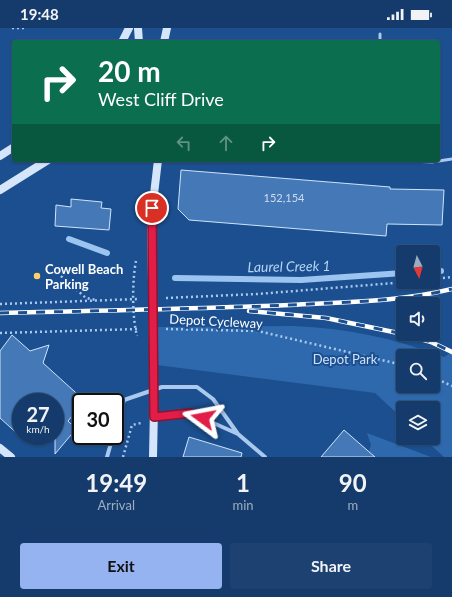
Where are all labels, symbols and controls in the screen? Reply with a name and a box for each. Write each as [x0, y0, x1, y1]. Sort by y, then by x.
text: 19:48 [20, 5, 59, 23]
text: 20 m [98, 54, 161, 88]
icon: right [32, 56, 84, 108]
text: West Cliff Drive [98, 88, 224, 110]
icon: left [173, 132, 195, 154]
icon: ahead [215, 132, 237, 154]
icon: right [257, 132, 279, 154]
pin [135, 191, 169, 225]
house number: 152,154 [264, 191, 305, 204]
icon: arrive [141, 197, 163, 219]
north arrow [396, 245, 440, 289]
map controls [396, 245, 440, 445]
water label: Laurel Creek 1 [247, 257, 331, 275]
place label: Cowell Beach Parking [45, 261, 123, 292]
marker: Cowell Beach Parking [32, 271, 42, 281]
button: sound [396, 297, 440, 341]
street label: Depot Cycleway [169, 311, 263, 331]
button: search [396, 349, 440, 393]
park label: Depot Park [313, 351, 378, 367]
speed limit sign: 30 [72, 393, 124, 445]
position arrow [182, 397, 224, 439]
button: layers [396, 401, 440, 445]
text: 27 [26, 402, 50, 426]
text: km/h [26, 423, 50, 435]
text: 19:49 [85, 468, 147, 497]
text: 1 [236, 468, 250, 497]
text: 90 [339, 468, 367, 497]
text: Arrival [98, 497, 135, 513]
text: min [232, 497, 254, 513]
text: m [347, 497, 358, 513]
button: Exit [20, 543, 222, 589]
button: Share [230, 543, 432, 589]

